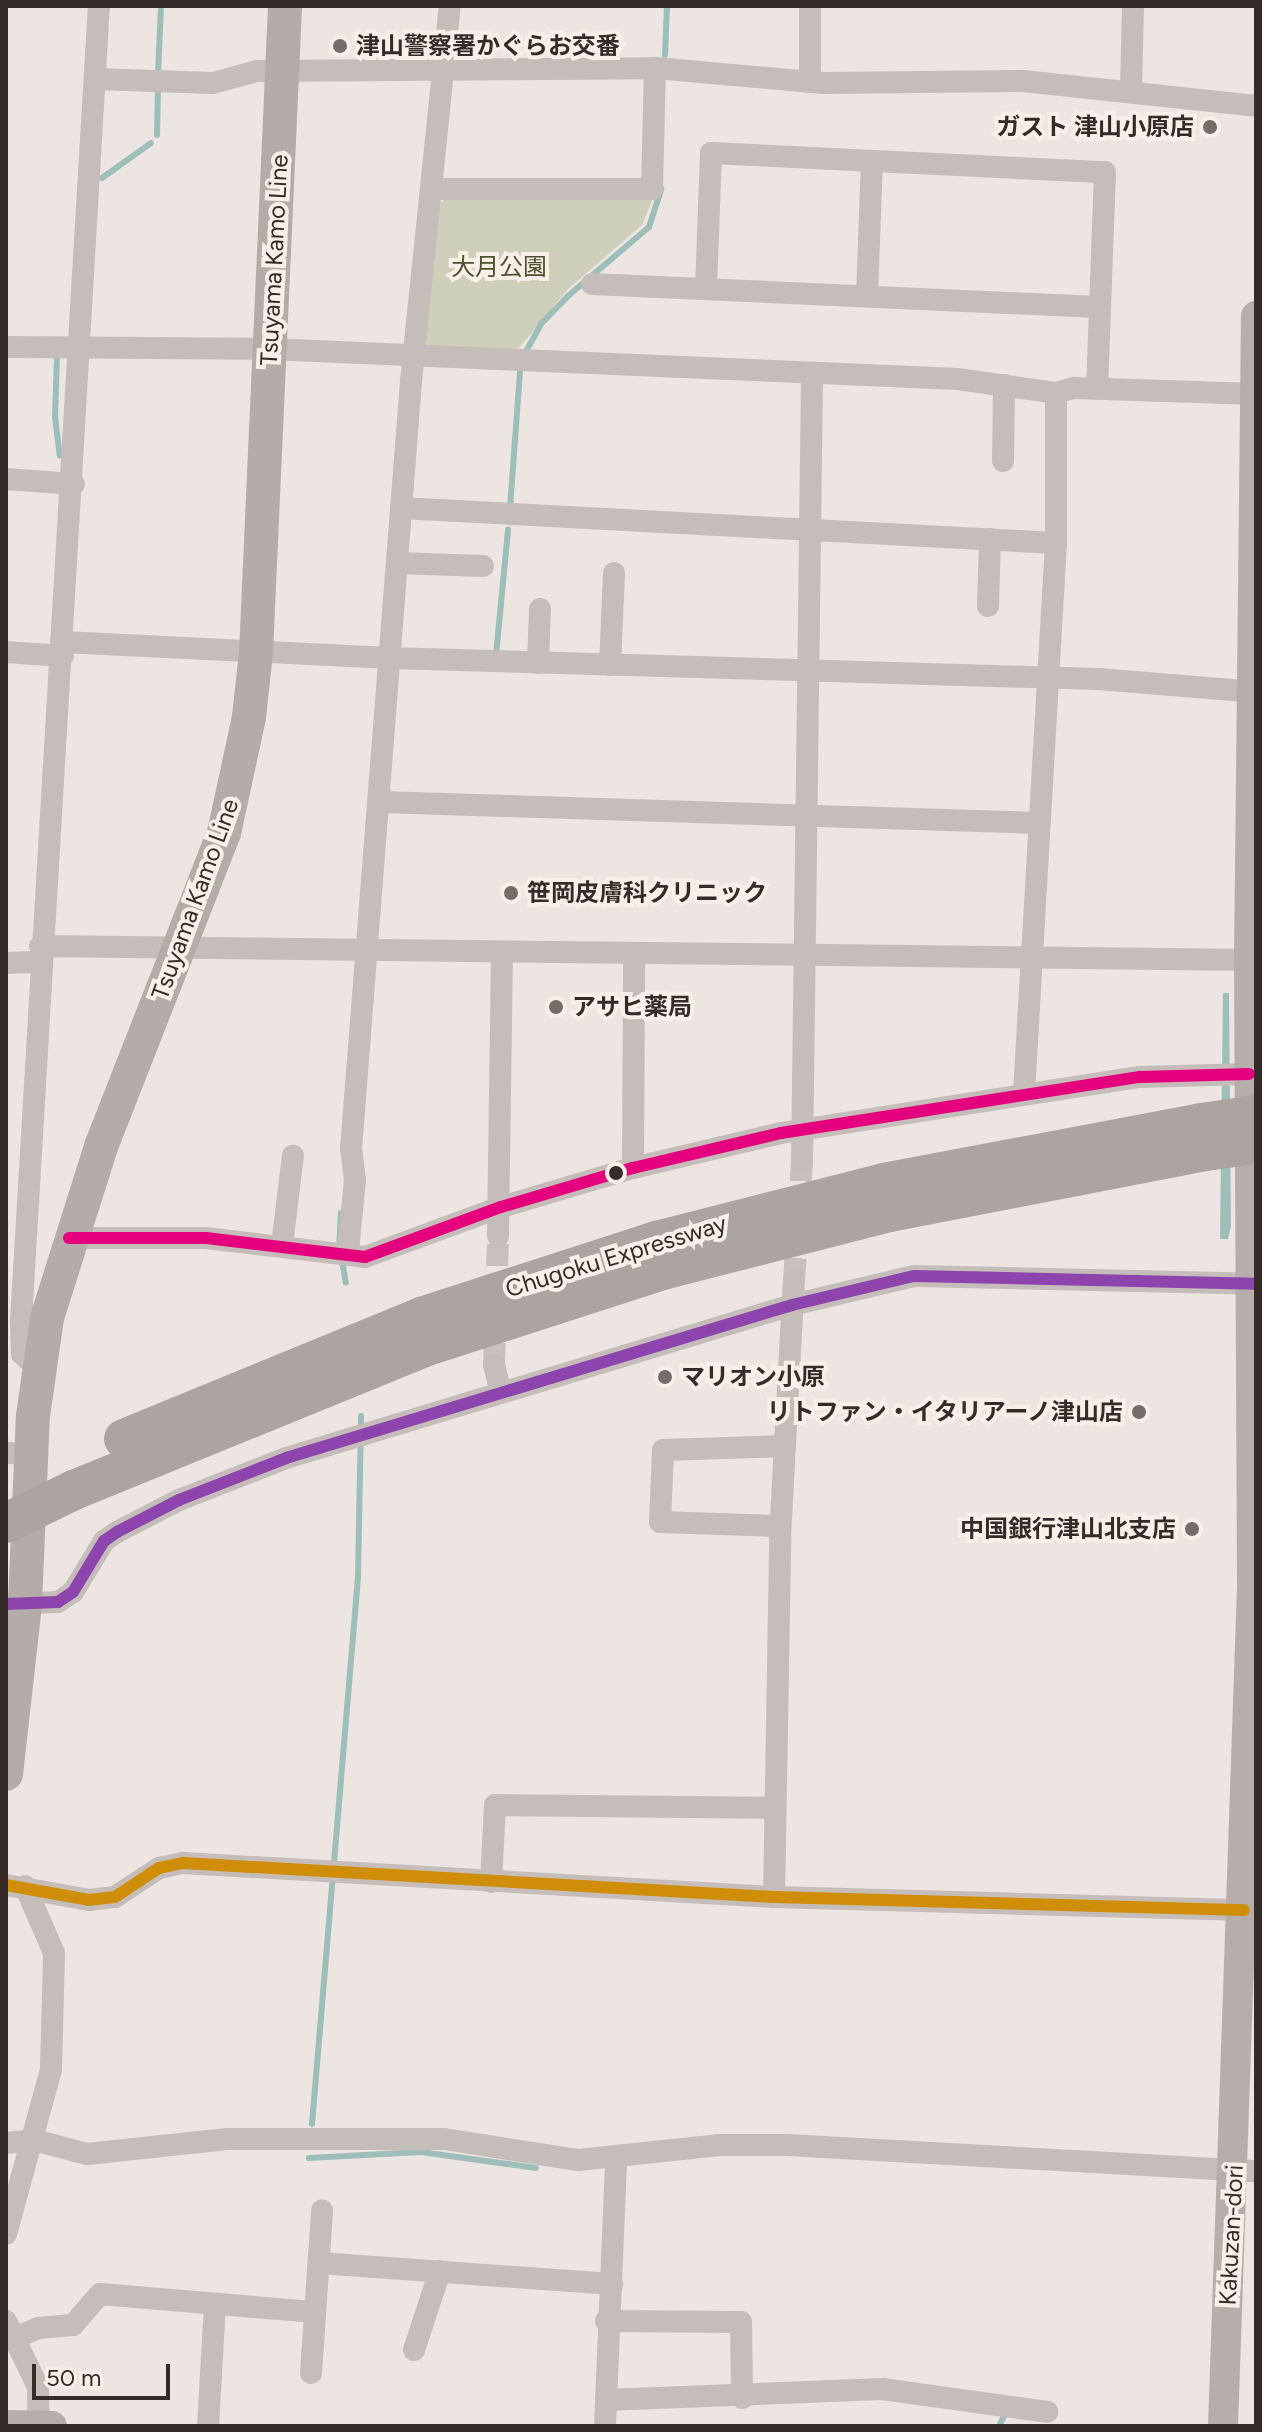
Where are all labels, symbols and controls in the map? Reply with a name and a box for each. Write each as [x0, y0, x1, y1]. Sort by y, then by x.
place label: 津山警察署かぐらお交番 [356, 32, 620, 60]
marker: 津山警察署かぐらお交番 [331, 37, 349, 55]
place label: ガスト 津山小原店 [996, 113, 1194, 141]
marker: ガスト 津山小原店 [1201, 118, 1219, 136]
street label: Tsuyama Kamo Line [254, 154, 294, 366]
park label: 大月公園 [451, 253, 547, 281]
street label: Tsuyama Kamo Line [145, 795, 245, 1003]
place label: 笹岡皮膚科クリニック [527, 879, 767, 907]
marker: 笹岡皮膚科クリニック [502, 884, 520, 902]
place label: アサヒ薬局 [572, 993, 692, 1021]
marker: アサヒ薬局 [547, 998, 565, 1016]
unlabelled marker [608, 1165, 624, 1181]
street label: Chugoku Expressway [502, 1209, 730, 1303]
place label: マリオン小原 [681, 1363, 825, 1391]
marker: マリオン小原 [656, 1368, 674, 1386]
place label: リトファン・イタリアーノ津山店 [764, 1398, 1123, 1426]
marker: リトファン・イタリアーノ津山店 [1130, 1403, 1148, 1421]
place label: 中国銀行津山北支店 [960, 1515, 1176, 1543]
marker: 中国銀行津山北支店 [1183, 1520, 1201, 1538]
street label: Kakuzan-dori [1213, 2164, 1249, 2306]
scale bar [36, 2348, 174, 2398]
text: 50 m [46, 2363, 102, 2392]

